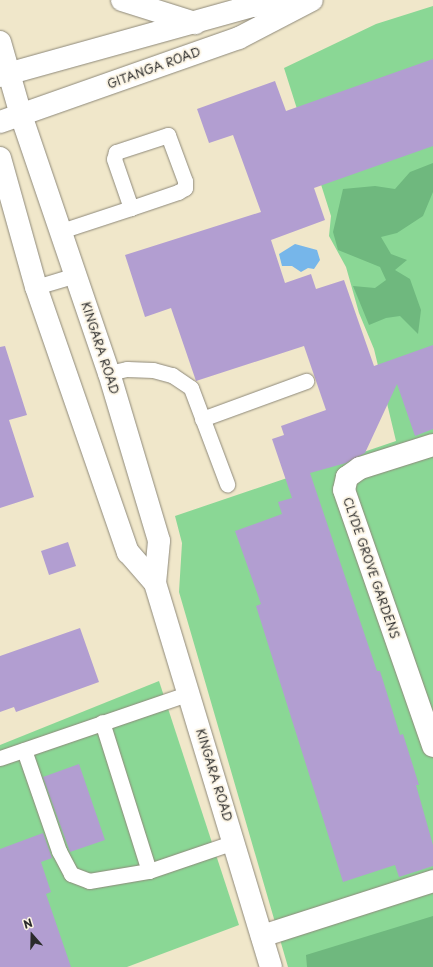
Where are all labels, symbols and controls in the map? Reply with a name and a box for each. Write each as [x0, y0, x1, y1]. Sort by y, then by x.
street label: GITANGA ROAD [105, 44, 203, 92]
street label: KINGARA ROAD [78, 300, 122, 396]
street label: CLYDE GROVE GARDENS [340, 494, 402, 642]
street label: KINGARA ROAD [193, 726, 235, 824]
text: N [21, 914, 35, 933]
north arrow [12, 915, 52, 955]

